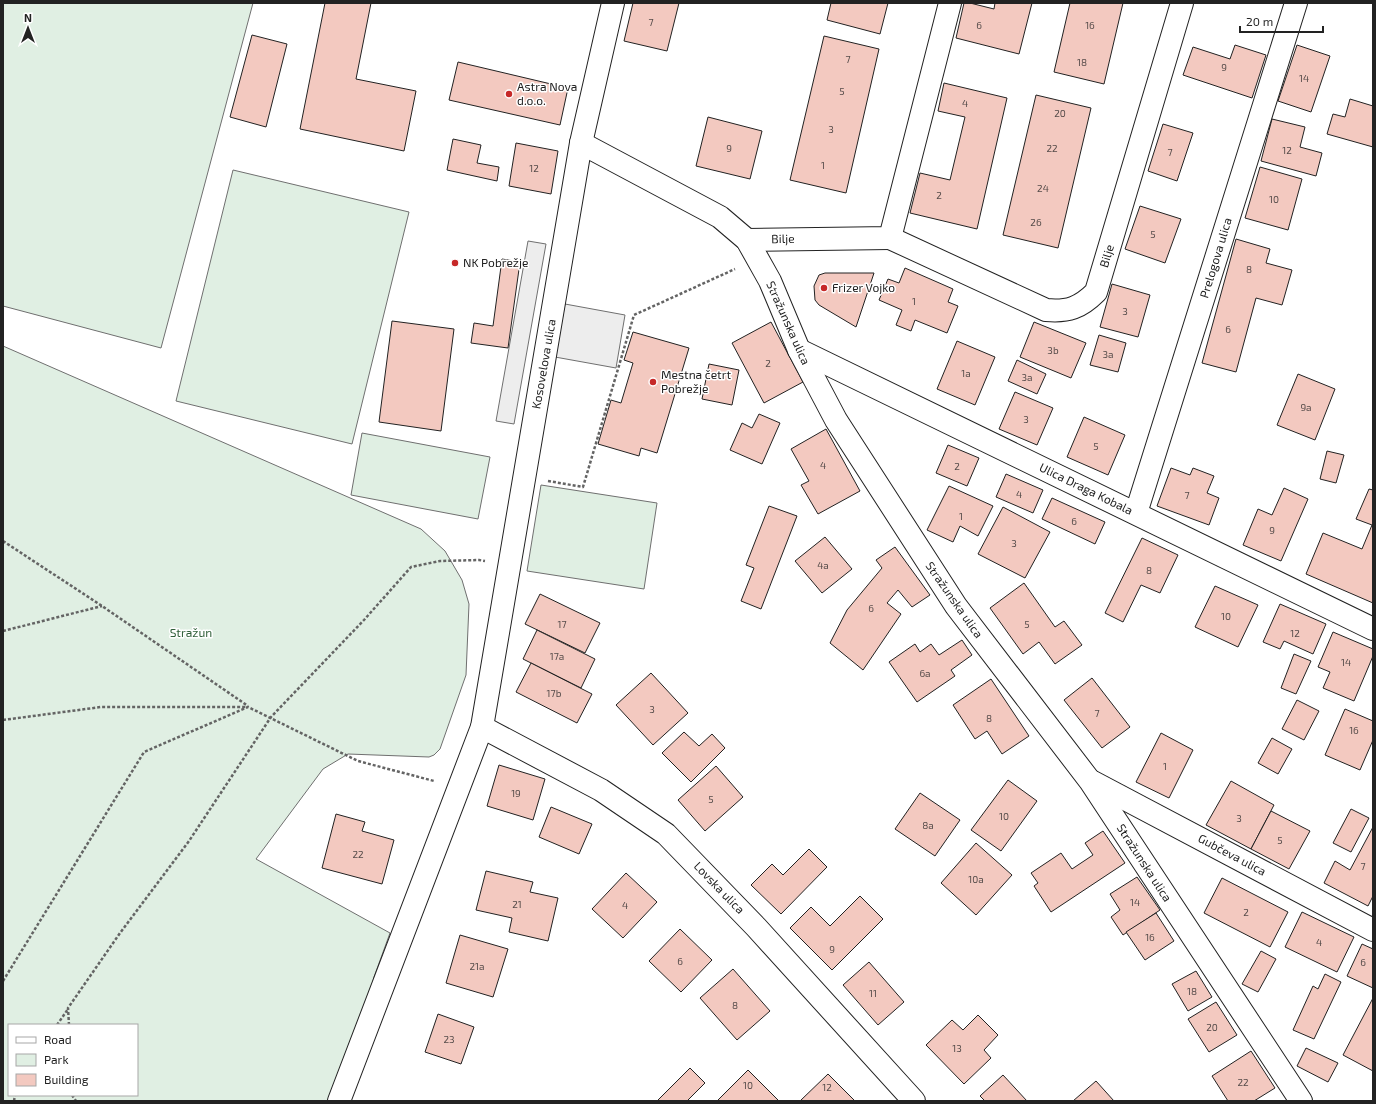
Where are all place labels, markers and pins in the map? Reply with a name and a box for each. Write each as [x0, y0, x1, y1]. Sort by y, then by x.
place label: Astra Nova d.o.o. [517, 79, 577, 107]
marker: Astra Nova d.o.o. [504, 89, 514, 99]
place label: NK Pobrežje [463, 255, 528, 270]
marker: NK Pobrežje [450, 258, 460, 268]
place label: Frizer Vojko [832, 280, 895, 295]
marker: Frizer Vojko [819, 283, 829, 293]
place label: Mestna četrt Pobrežje [661, 367, 731, 396]
marker: Mestna četrt Pobrežje [648, 377, 658, 387]

